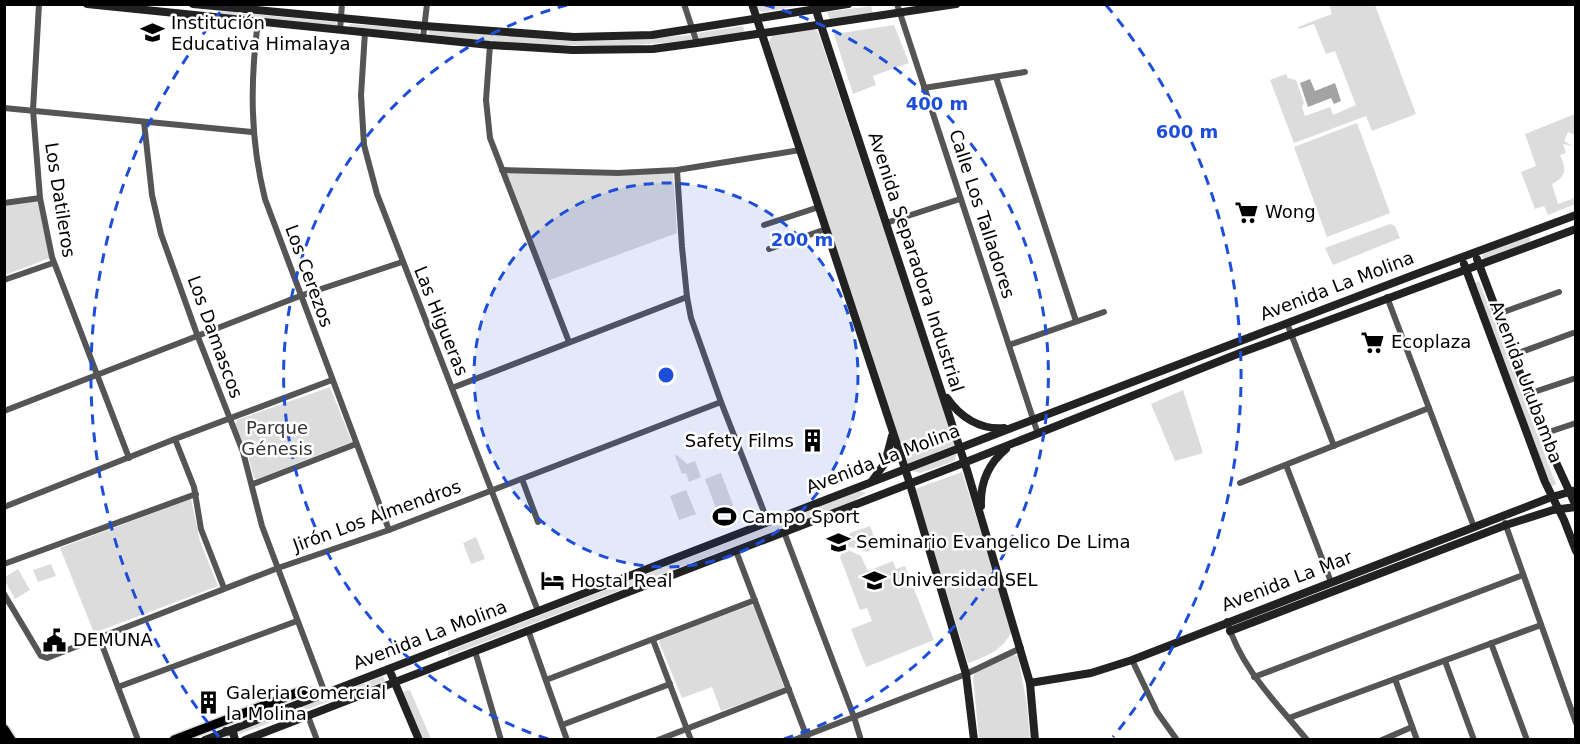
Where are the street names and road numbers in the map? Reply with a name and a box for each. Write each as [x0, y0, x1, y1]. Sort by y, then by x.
street label: Calle Los Talladores [945, 127, 1020, 301]
street label: Avenida Separadora Industrial [864, 129, 968, 394]
street label: Los Datileros [41, 141, 80, 259]
street label: Los Cerezos [281, 222, 338, 330]
street label: Avenida La Molina [1257, 246, 1417, 325]
street label: Las Higueras [410, 263, 473, 379]
street label: Los Damascos [184, 273, 247, 401]
street label: Avenida Urubamba [1486, 298, 1567, 466]
street label: Avenida La Molina [803, 419, 963, 498]
street label: Jirón Los Almendros [289, 475, 464, 556]
street label: Avenida La Mar [1218, 546, 1356, 615]
street label: Avenida La Molina [350, 595, 510, 674]

